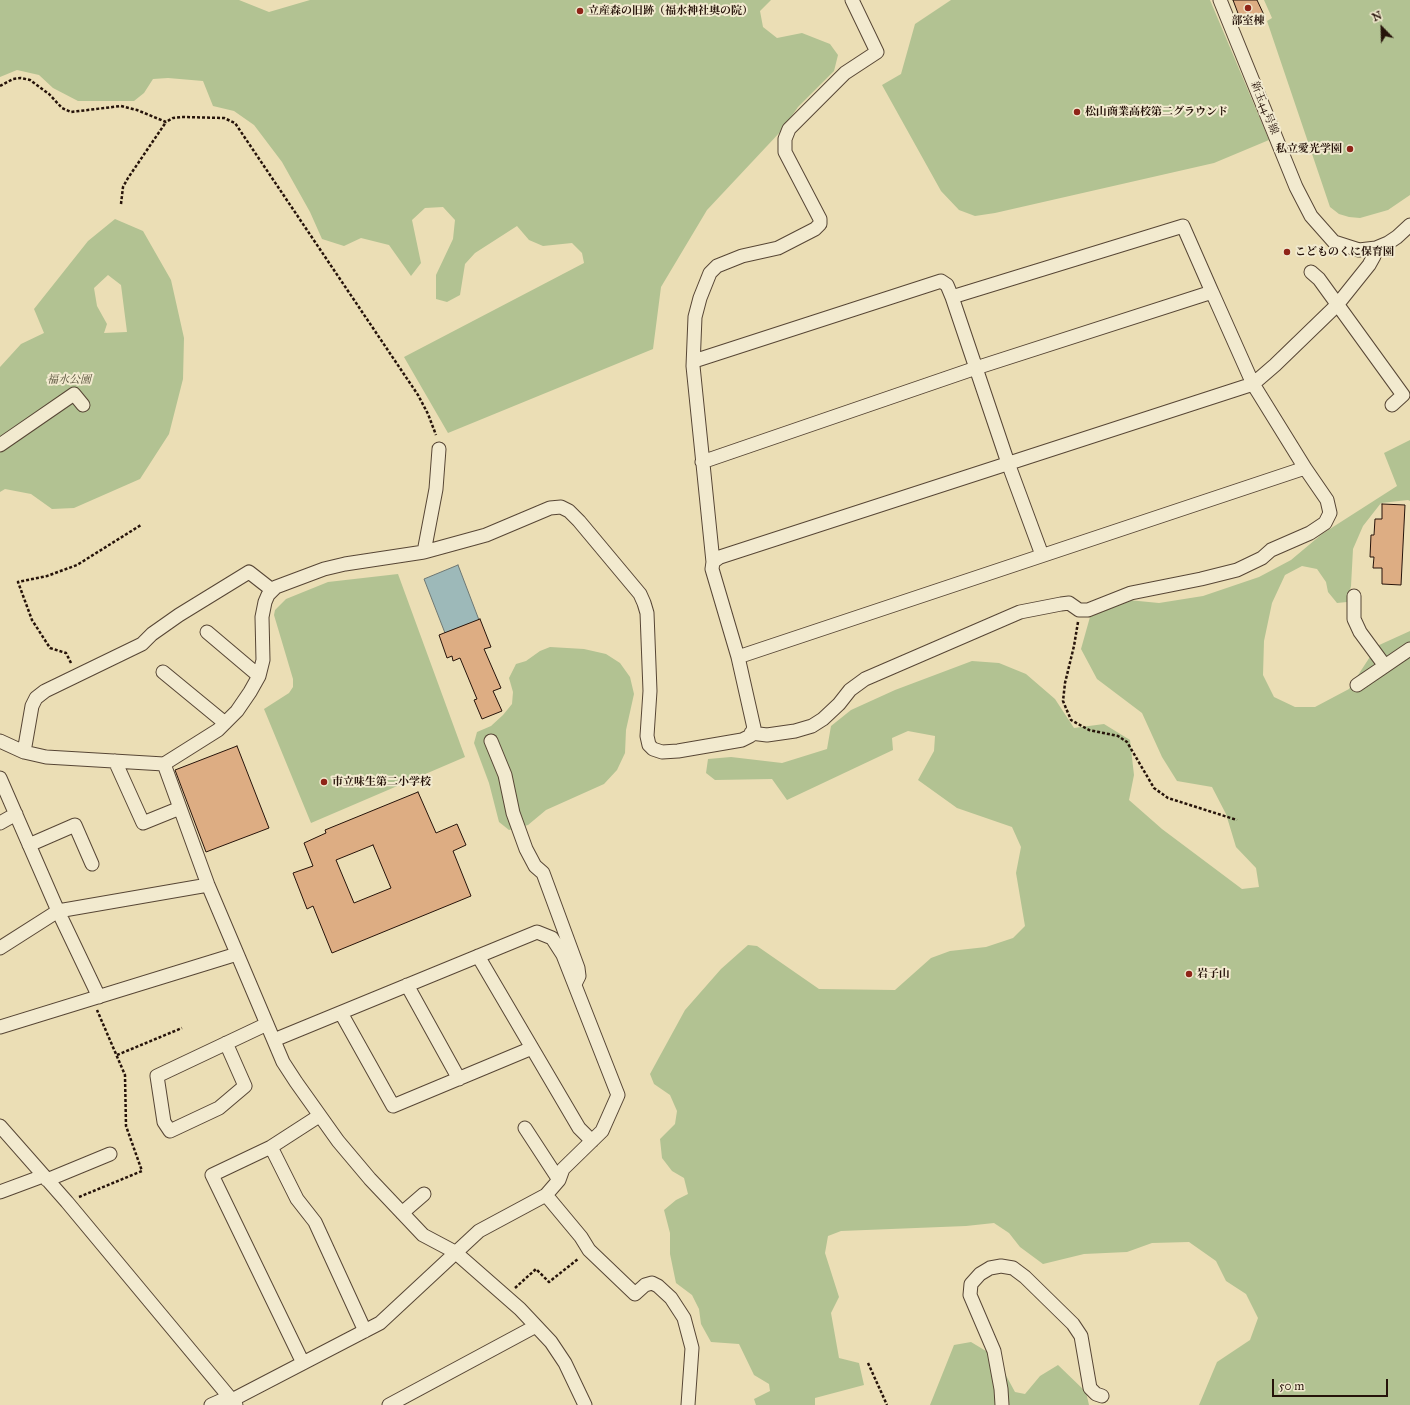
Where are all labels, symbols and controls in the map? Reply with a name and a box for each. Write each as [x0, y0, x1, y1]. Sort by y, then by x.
marker: 部室棟 [1243, 3, 1253, 13]
place label: 立産森の旧跡（福水神社奥の院） [588, 4, 753, 18]
marker: 立産森の旧跡（福水神社奥の院） [575, 6, 585, 16]
north arrow [1362, 8, 1402, 48]
text: N [1370, 9, 1384, 24]
place label: 部室棟 [1232, 14, 1264, 28]
street label: 新玉44号線 [1247, 79, 1281, 137]
place label: 松山商業高校第二グラウンド [1085, 105, 1228, 119]
marker: 松山商業高校第二グラウンド [1072, 107, 1082, 117]
place label: 私立愛光学園 [1276, 142, 1342, 156]
marker: 私立愛光学園 [1345, 144, 1355, 154]
place label: こどものくに保育園 [1295, 245, 1394, 259]
marker: こどものくに保育園 [1282, 247, 1292, 257]
park label: 福水公園 [47, 373, 91, 387]
place label: 市立味生第二小学校 [332, 775, 431, 789]
marker: 市立味生第二小学校 [319, 777, 329, 787]
place label: 岩子山 [1197, 967, 1230, 981]
marker: 岩子山 [1184, 969, 1194, 979]
scale bar [1274, 1371, 1390, 1397]
text: 50 m [1279, 1379, 1304, 1393]

